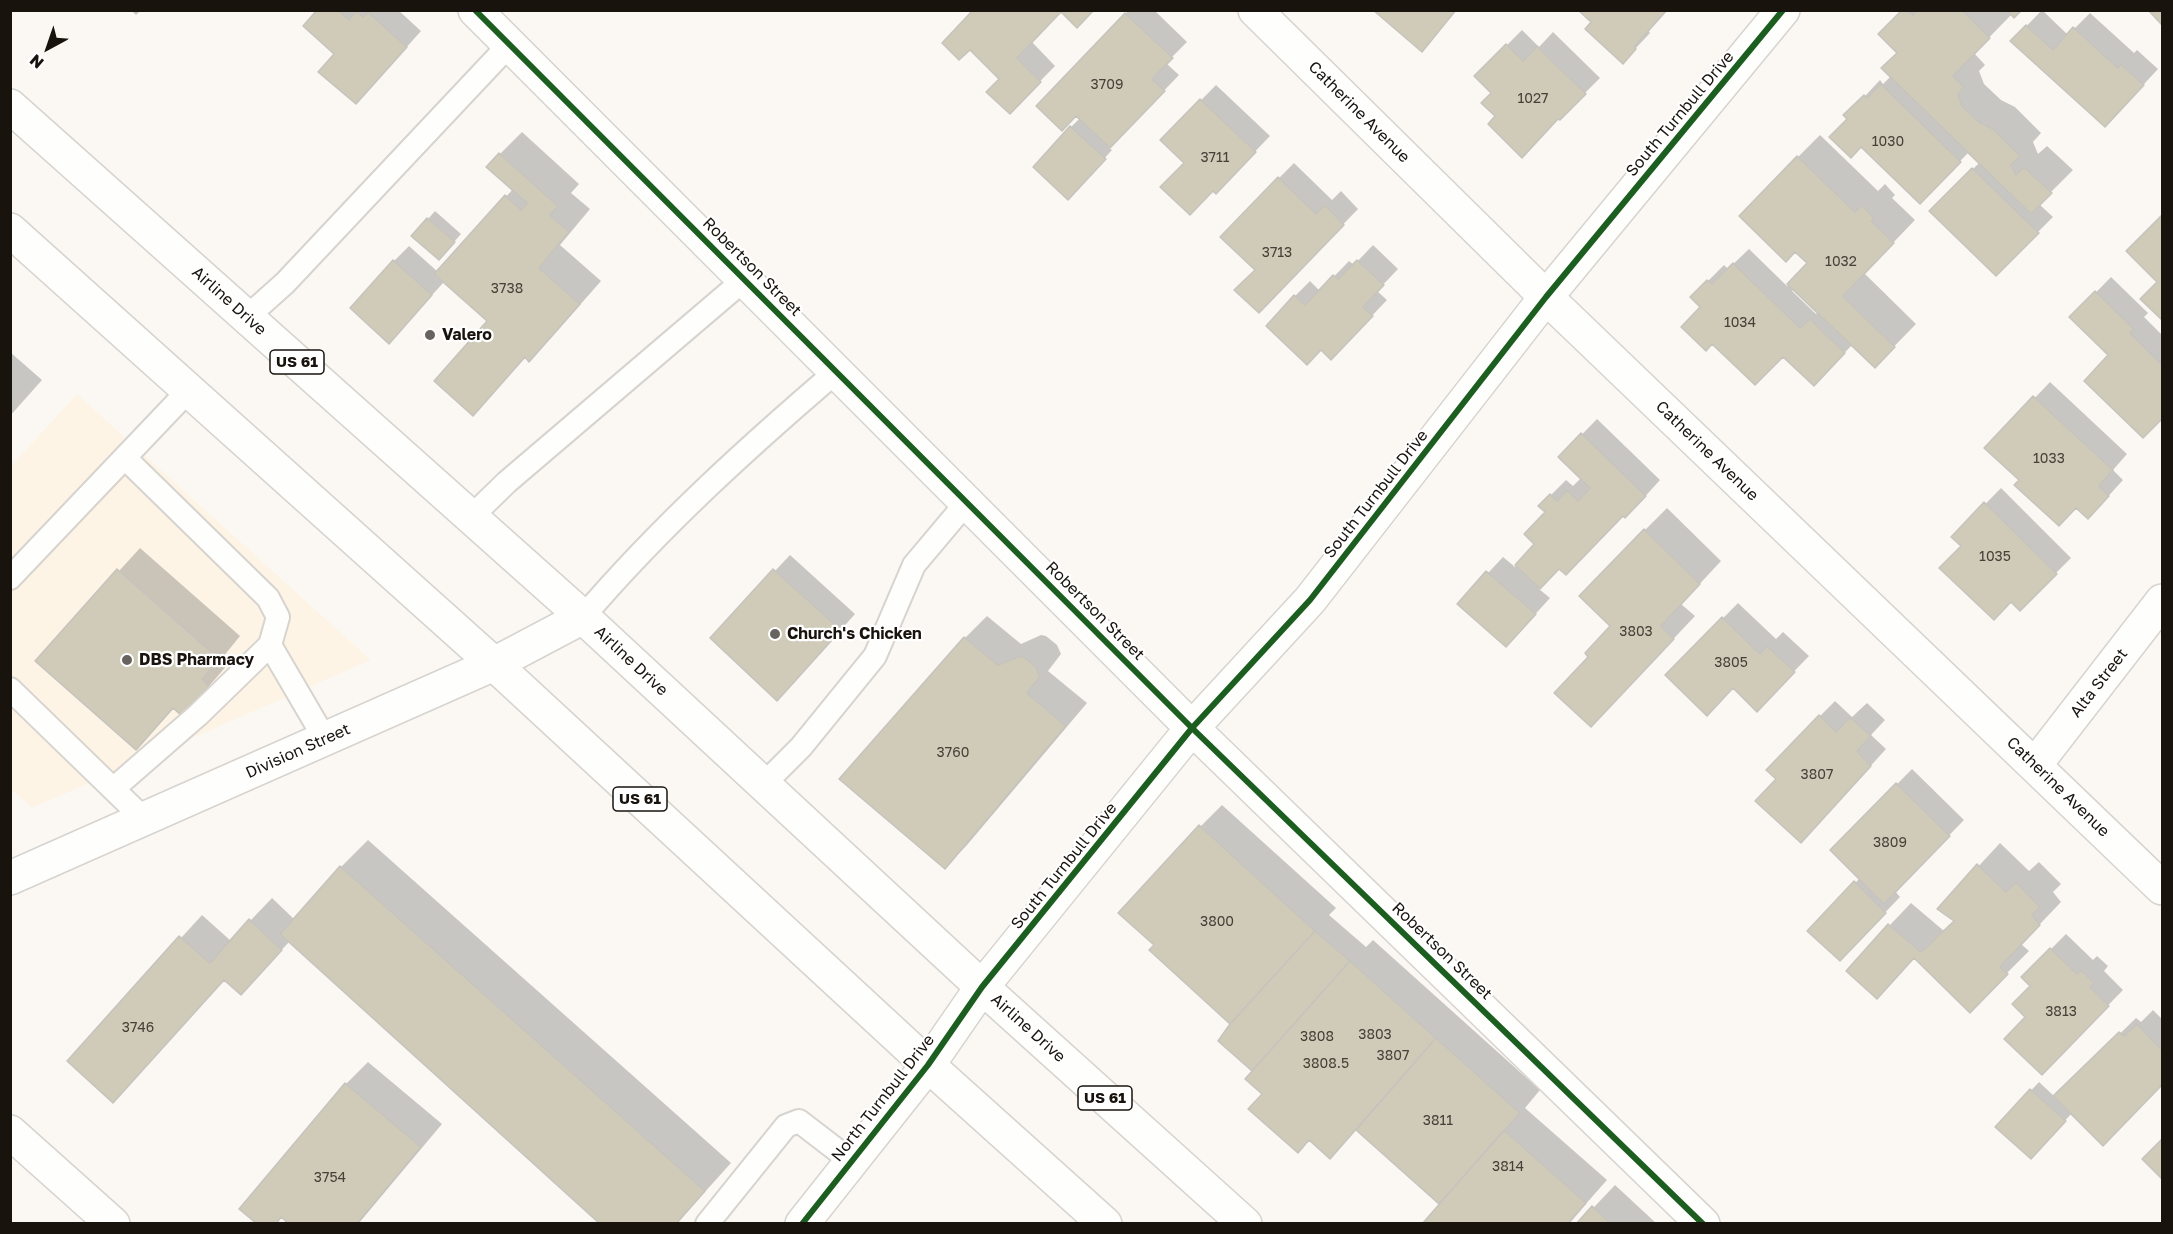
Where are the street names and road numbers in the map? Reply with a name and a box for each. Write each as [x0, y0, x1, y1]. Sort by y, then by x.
street label: South Turnbull Drive [1622, 48, 1738, 180]
street label: Catherine Avenue [1304, 57, 1414, 167]
street label: Robertson Street [699, 214, 805, 320]
street label: Airline Drive [188, 263, 270, 339]
road number: US 61 [270, 350, 324, 374]
street label: Catherine Avenue [1652, 397, 1762, 505]
street label: South Turnbull Drive [1320, 426, 1432, 562]
street label: Robertson Street [1042, 558, 1148, 664]
street label: Airline Drive [590, 622, 672, 700]
street label: Alta Street [2066, 645, 2132, 721]
street label: Division Street [243, 719, 353, 783]
street label: Catherine Avenue [2003, 733, 2113, 841]
road number: US 61 [613, 787, 667, 811]
street label: South Turnbull Drive [1007, 799, 1121, 933]
street label: Robertson Street [1388, 898, 1496, 1004]
street label: Airline Drive [987, 990, 1069, 1066]
street label: North Turnbull Drive [827, 1031, 939, 1165]
road number: US 61 [1078, 1086, 1132, 1110]

